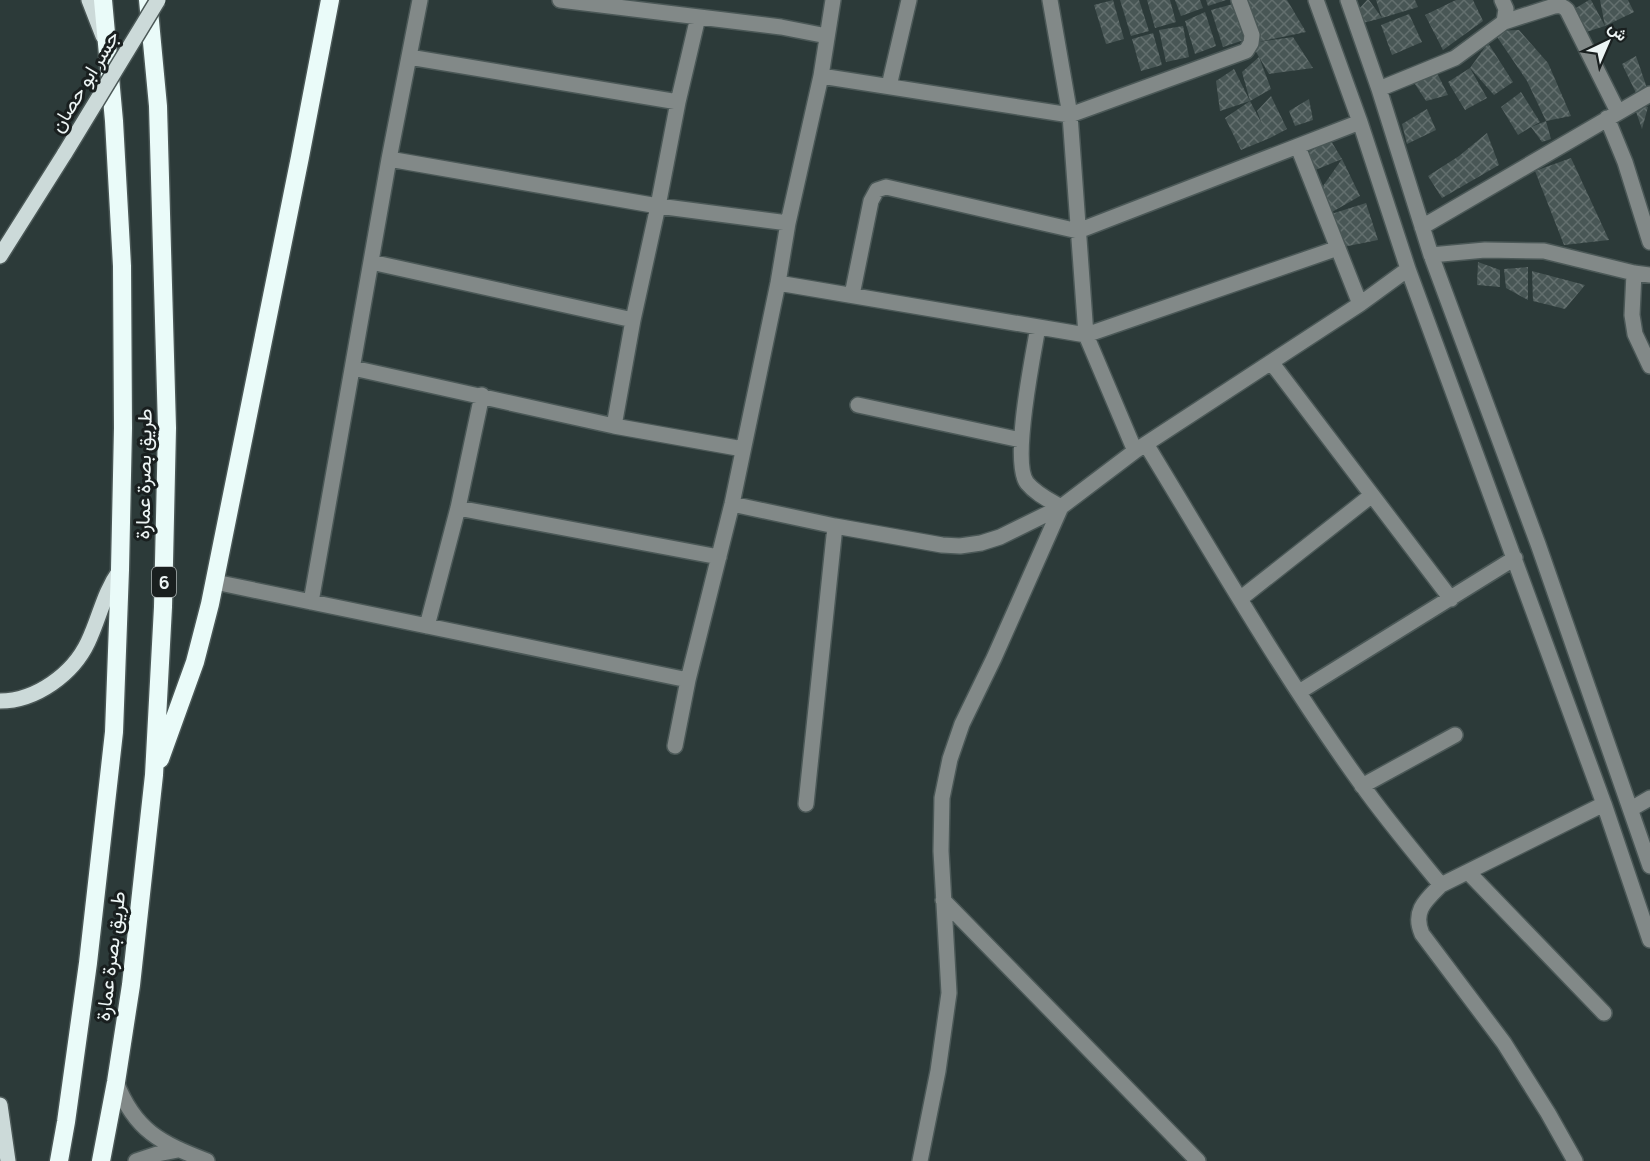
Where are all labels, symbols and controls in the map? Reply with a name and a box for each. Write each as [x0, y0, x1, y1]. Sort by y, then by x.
north arrow [1578, 12, 1638, 72]
text: ش [1604, 17, 1633, 46]
street label: جسر ابو حصان [43, 25, 125, 137]
street label: طريق بصرة عمارة [128, 408, 158, 540]
road number: 6 [152, 567, 176, 597]
street label: طريق بصرة عمارة [89, 889, 131, 1023]

